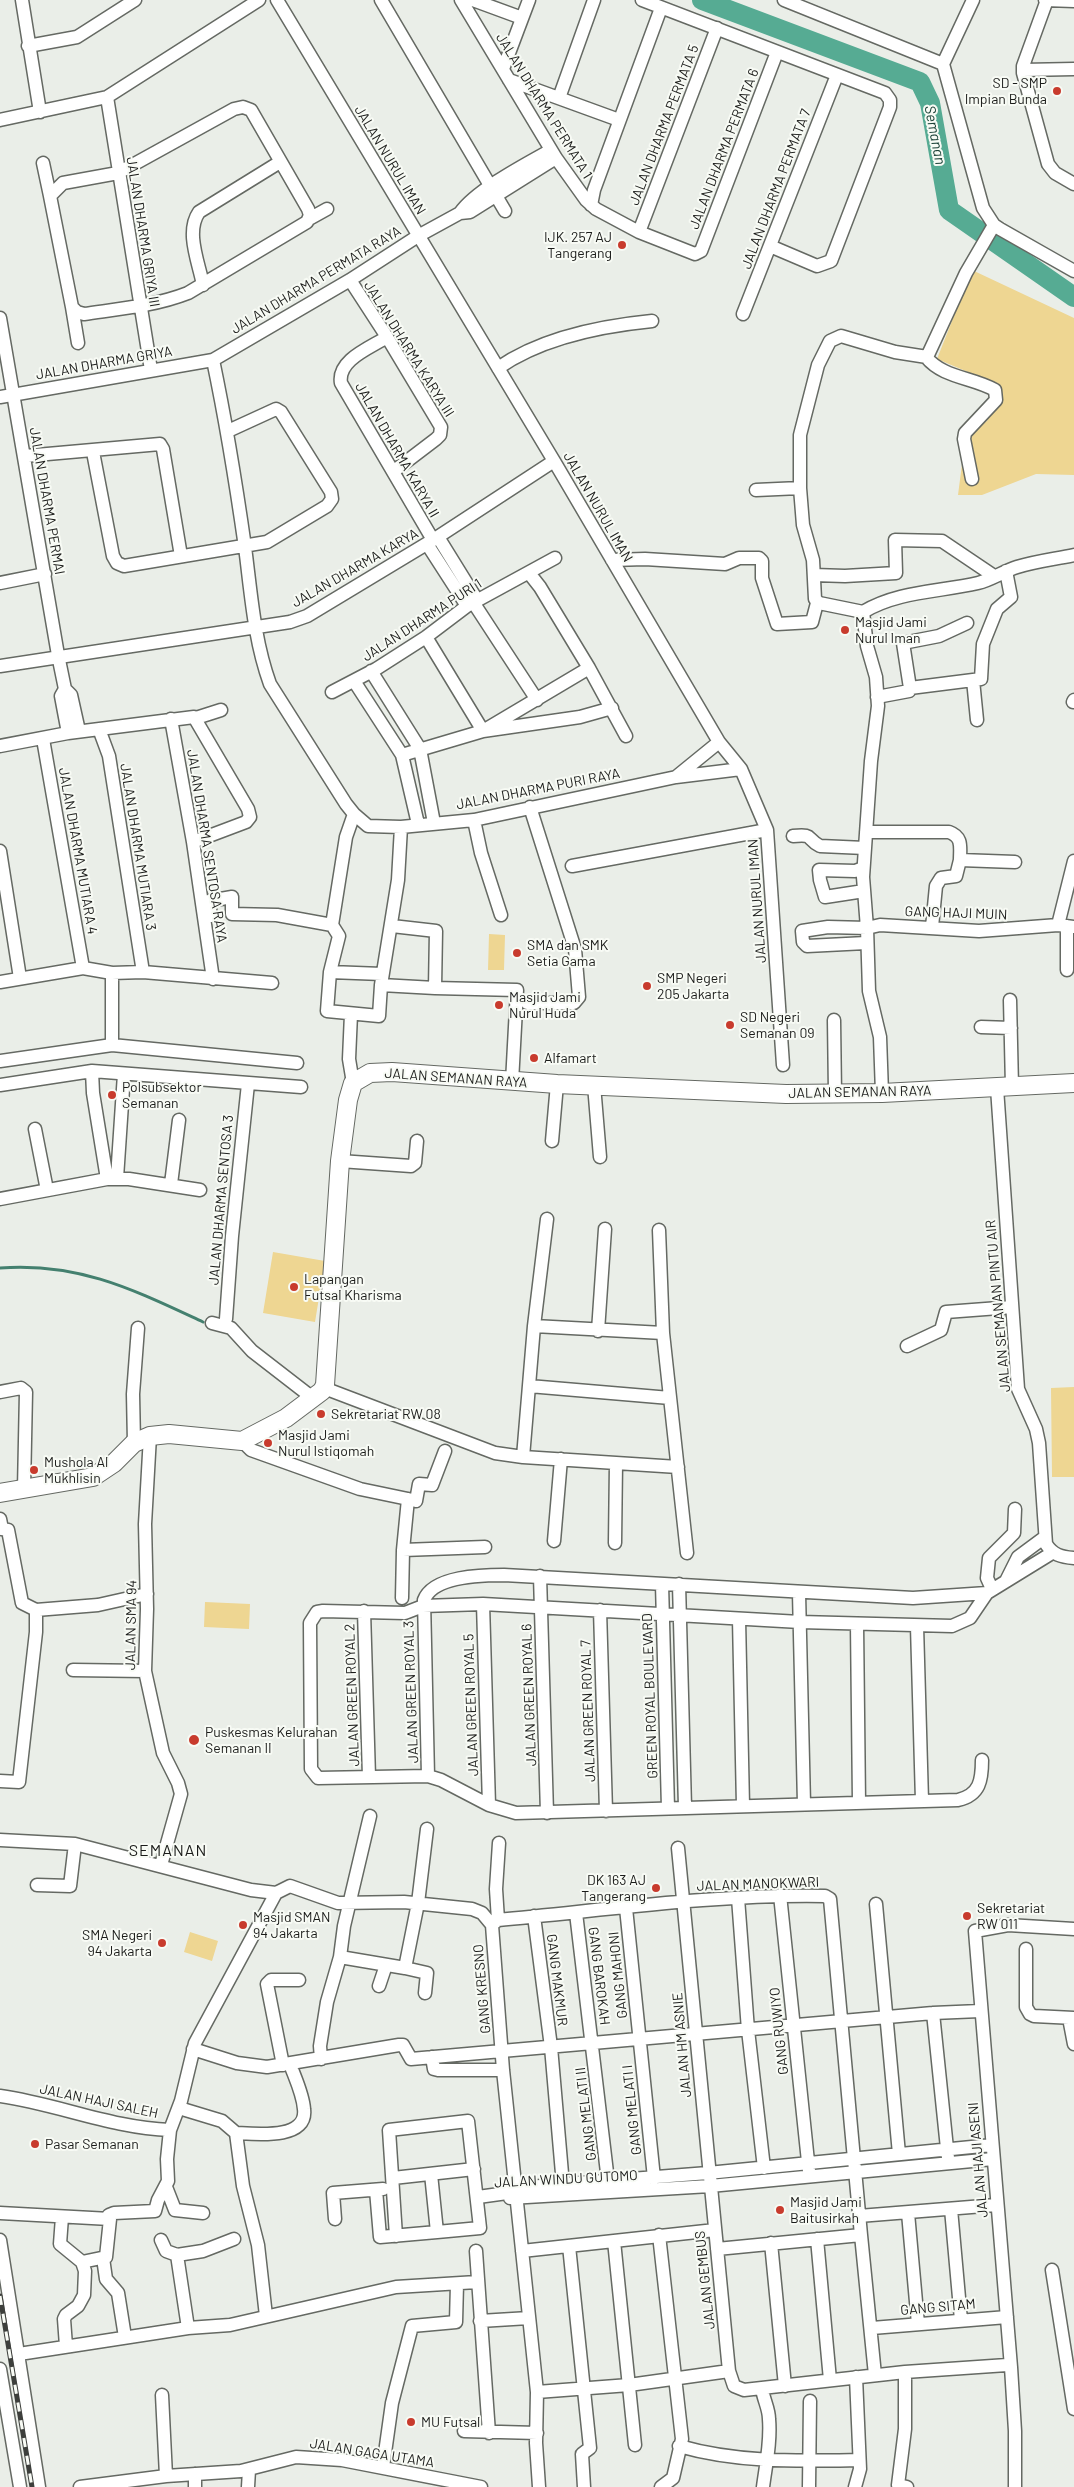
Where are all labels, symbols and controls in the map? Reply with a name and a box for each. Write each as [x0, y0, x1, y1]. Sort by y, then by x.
street label: JALAN DHARMA PERMATA 1 [492, 30, 596, 182]
street label: JALAN DHARMA PERMATA 5 [626, 42, 702, 208]
street label: JALAN DHARMA PERMATA 6 [686, 66, 762, 232]
place label: SD - SMP Impian Bunda [965, 75, 1047, 108]
marker: SD - SMP Impian Bunda [1051, 85, 1063, 97]
street label: JALAN NURUL IMAN [351, 102, 429, 218]
water label: Semanan [920, 104, 950, 166]
street label: JALAN DHARMA PERMATA 7 [738, 107, 814, 271]
street label: JALAN DHARMA GRIYA III [123, 156, 163, 308]
street label: JALAN DHARMA PERMATA RAYA [228, 222, 404, 338]
place label: IJK. 257 AJ Tangerang [544, 229, 612, 262]
marker: IJK. 257 AJ Tangerang [616, 239, 628, 251]
street label: JALAN DHARMA KARYA III [360, 278, 458, 420]
street label: JALAN DHARMA GRIYA [35, 343, 173, 383]
street label: JALAN DHARMA KARYA II [351, 379, 443, 521]
street label: JALAN DHARMA PERMAI [26, 426, 68, 576]
street label: JALAN NURUL IMAN [560, 449, 636, 565]
street label: JALAN DHARMA KARYA [289, 525, 421, 611]
street label: JALAN DHARMA PURI 1 [359, 575, 485, 665]
place label: Masjid Jami Nurul Iman [855, 614, 927, 646]
marker: Masjid Jami Nurul Iman [839, 624, 851, 636]
street label: JALAN DHARMA SENTOSA RAYA [183, 748, 231, 944]
street label: JALAN DHARMA MUTIARA 3 [116, 762, 160, 932]
street label: JALAN DHARMA PURI RAYA [455, 765, 621, 813]
street label: JALAN DHARMA MUTIARA 4 [55, 766, 101, 936]
street label: JALAN NURUL IMAN [744, 838, 770, 964]
street label: GANG HAJI MUIN [904, 903, 1008, 923]
place label: SMA dan SMK Setia Gama [527, 937, 608, 970]
marker: SMA dan SMK Setia Gama [511, 947, 523, 959]
place label: SMP Negeri 205 Jakarta [657, 970, 729, 1002]
marker: SMP Negeri 205 Jakarta [641, 980, 653, 992]
place label: Masjid Jami Nurul Huda [509, 989, 581, 1022]
marker: Masjid Jami Nurul Huda [493, 999, 505, 1011]
place label: SD Negeri Semanan 09 [740, 1009, 815, 1042]
marker: SD Negeri Semanan 09 [724, 1019, 736, 1031]
place label: Alfamart [544, 1050, 597, 1066]
marker: Alfamart [528, 1052, 540, 1064]
street label: JALAN SEMANAN RAYA [384, 1065, 528, 1091]
place label: Polsubsektor Semanan [122, 1079, 202, 1112]
street label: JALAN SEMANAN RAYA [788, 1082, 932, 1102]
marker: Polsubsektor Semanan [106, 1089, 118, 1101]
street label: JALAN DHARMA SENTOSA 3 [205, 1114, 237, 1286]
street label: JALAN SEMANAN PINTU AIR [982, 1219, 1014, 1393]
place label: Lapangan Futsal Kharisma [304, 1271, 402, 1304]
marker: Lapangan Futsal Kharisma [288, 1281, 300, 1293]
place label: Sekretariat RW 08 [331, 1406, 441, 1422]
marker: Sekretariat RW 08 [315, 1408, 327, 1420]
place label: Masjid Jami Nurul Istiqomah [278, 1427, 374, 1460]
marker: Masjid Jami Nurul Istiqomah [262, 1437, 274, 1449]
place label: Mushola Al Mukhlisin [44, 1454, 108, 1486]
marker: Mushola Al Mukhlisin [28, 1464, 40, 1476]
street label: JALAN SMA 94 [122, 1580, 140, 1670]
street label: GREEN ROYAL BOULEVARD [639, 1613, 661, 1779]
street label: JALAN GREEN ROYAL 3 [400, 1620, 422, 1764]
street label: JALAN GREEN ROYAL 2 [341, 1623, 363, 1767]
street label: JALAN GREEN ROYAL 6 [518, 1623, 540, 1767]
street label: JALAN GREEN ROYAL 5 [460, 1634, 482, 1776]
street label: JALAN GREEN ROYAL 7 [577, 1640, 599, 1782]
place label: Puskesmas Kelurahan Semanan II [205, 1724, 338, 1756]
marker: Puskesmas Kelurahan Semanan II [187, 1733, 201, 1747]
district label: SEMANAN [128, 1841, 208, 1861]
place label: DK 163 AJ Tangerang [581, 1872, 646, 1904]
street label: JALAN MANOKWARI [696, 1873, 820, 1895]
marker: DK 163 AJ Tangerang [650, 1882, 662, 1894]
place label: Sekretariat RW 011 [977, 1900, 1045, 1932]
place label: Masjid SMAN 94 Jakarta [253, 1909, 330, 1941]
marker: Sekretariat RW 011 [961, 1910, 973, 1922]
marker: Masjid SMAN 94 Jakarta [237, 1919, 249, 1931]
street label: GANG BAROKAH [585, 1926, 613, 2026]
place label: SMA Negeri 94 Jakarta [82, 1927, 152, 1960]
street label: GANG MAHONI [605, 1931, 631, 2019]
street label: GANG MAKMUR [543, 1933, 571, 2027]
marker: SMA Negeri 94 Jakarta [156, 1937, 168, 1949]
street label: GANG KRESNO [470, 1944, 494, 2034]
street label: GANG RUWIYO [766, 1986, 792, 2076]
street label: JALAN HM ASNIE [669, 1992, 695, 2098]
street label: GANG MELATI I [619, 2064, 645, 2156]
street label: GANG MELATI II [572, 2066, 600, 2162]
street label: JALAN HAJI SALEH [38, 2080, 160, 2122]
street label: JALAN HAJI ASENI [965, 2101, 991, 2219]
place label: Pasar Semanan [45, 2136, 139, 2152]
marker: Pasar Semanan [29, 2138, 41, 2150]
street label: JALAN WINDU GUTOMO [494, 2167, 638, 2191]
place label: Masjid Jami Baitusirkah [790, 2194, 862, 2226]
marker: Masjid Jami Baitusirkah [774, 2204, 786, 2216]
street label: JALAN GEMBUS [691, 2230, 719, 2330]
street label: GANG SITAM [900, 2295, 976, 2319]
place label: MU Futsal [421, 2414, 480, 2430]
marker: MU Futsal [405, 2416, 417, 2428]
street label: JALAN GAGA UTAMA [309, 2435, 435, 2471]

